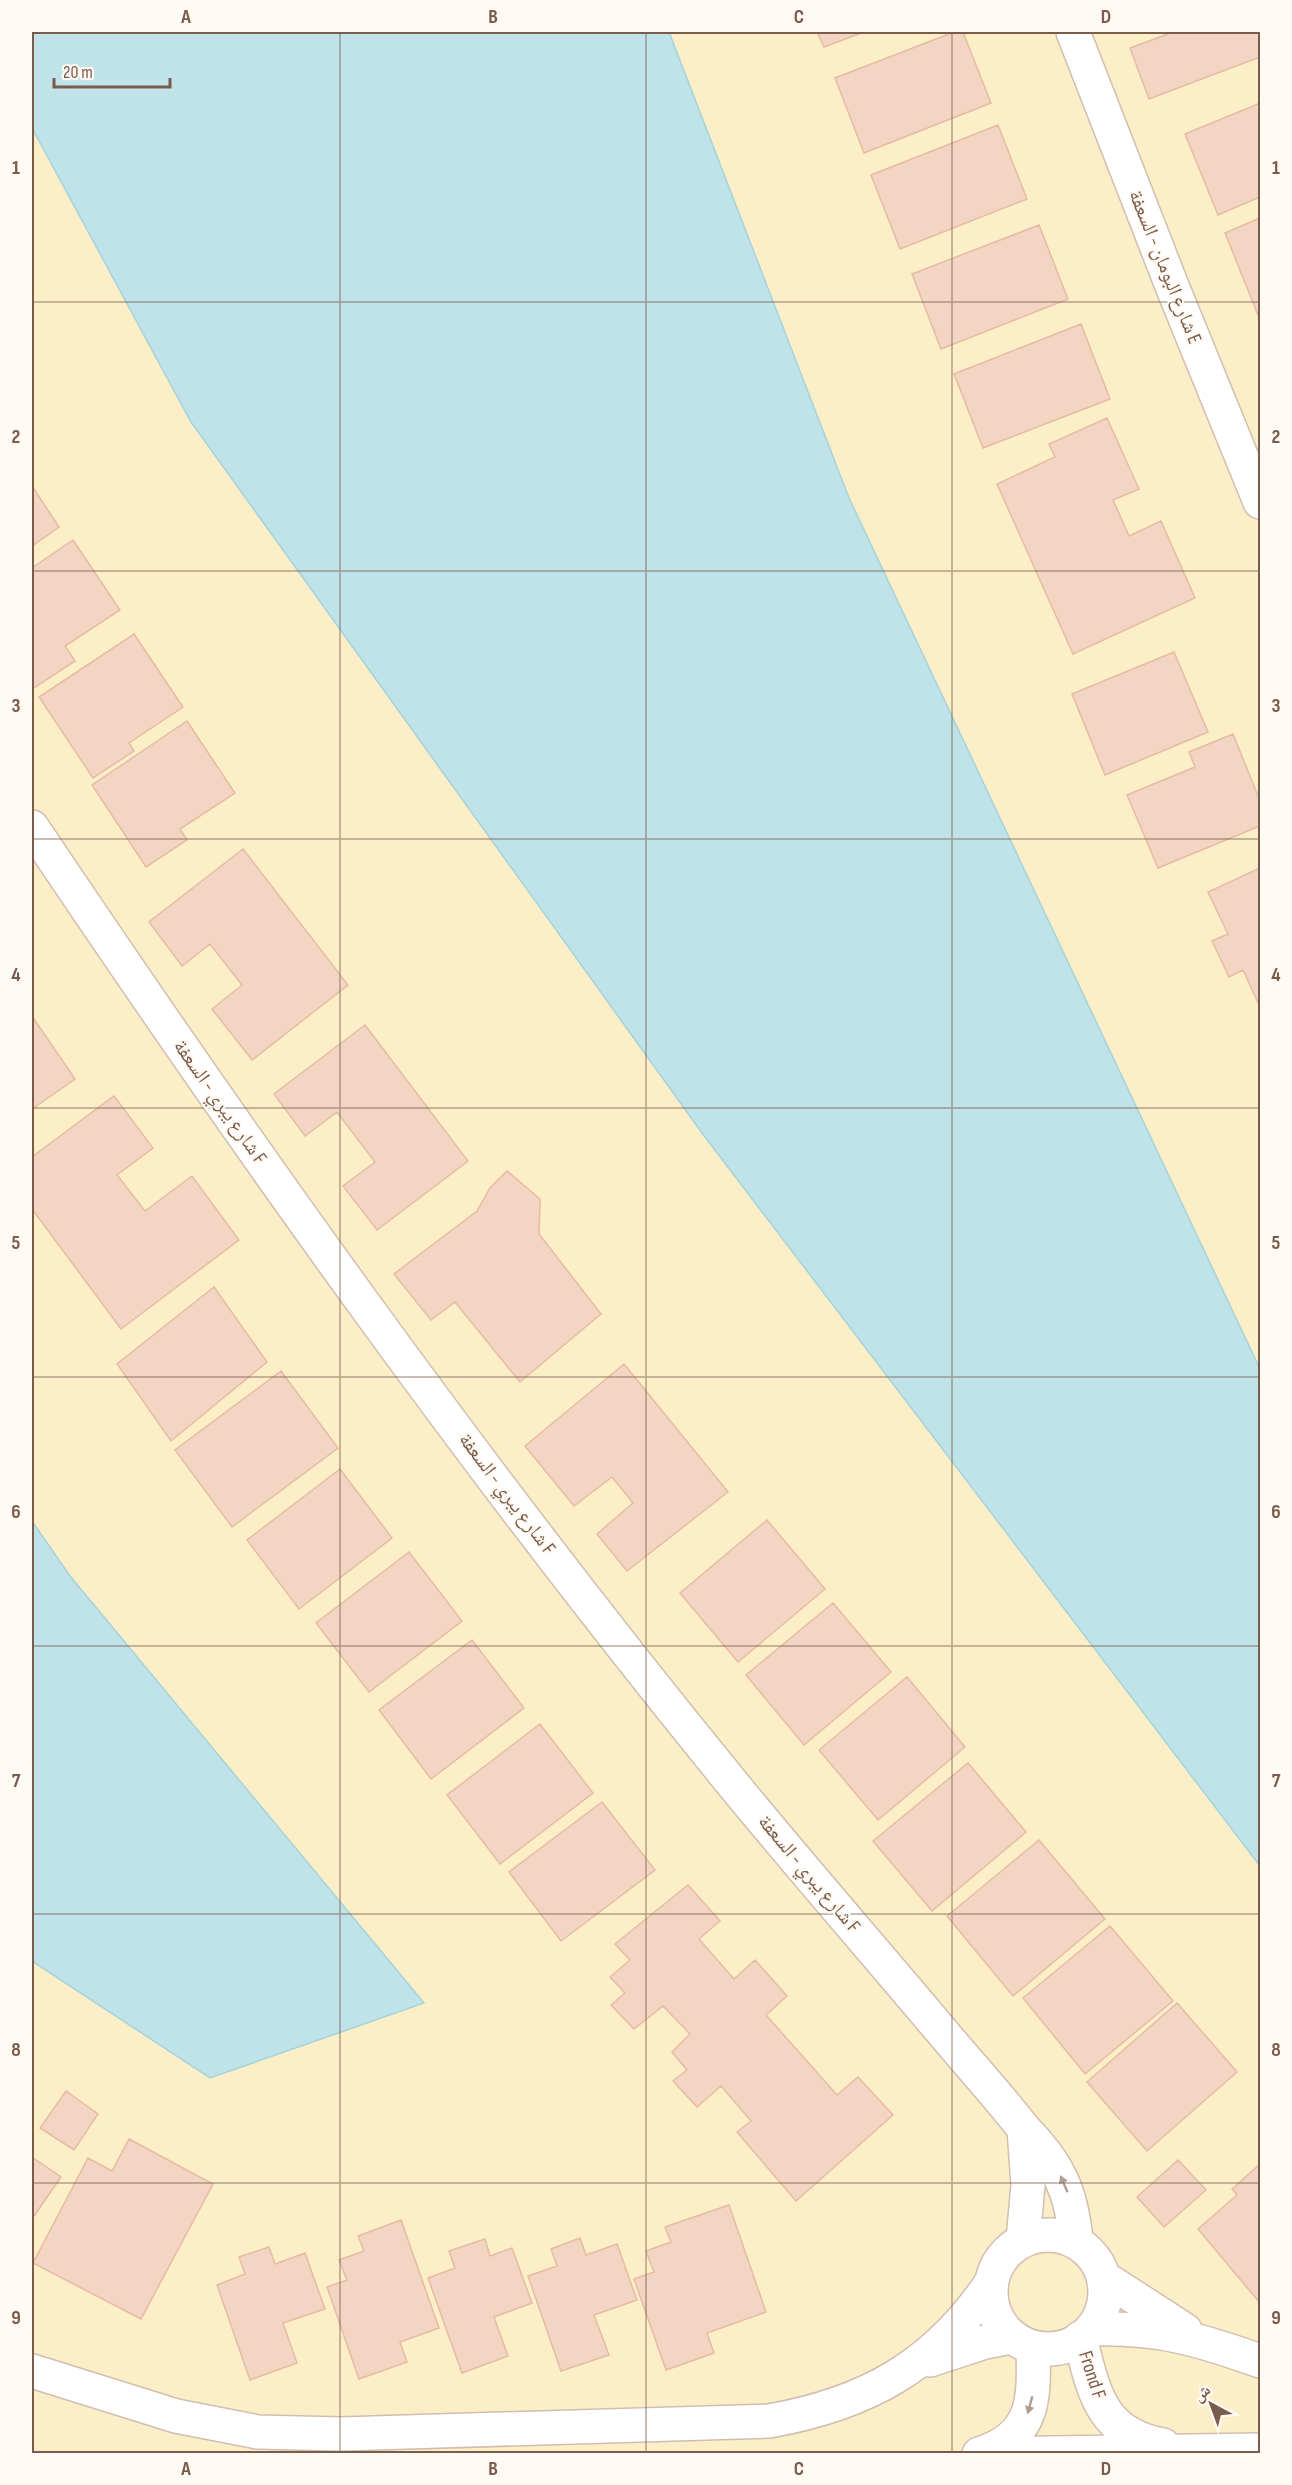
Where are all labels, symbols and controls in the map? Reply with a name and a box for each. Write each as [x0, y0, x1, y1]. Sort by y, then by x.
text: A [180, 5, 191, 29]
text: B [488, 5, 498, 29]
text: C [794, 5, 804, 29]
text: D [1101, 5, 1111, 29]
scale bar [54, 51, 170, 89]
text: 20 m [63, 62, 93, 83]
text: 1 [12, 156, 20, 180]
text: 1 [1272, 156, 1280, 180]
street label: شارع البومان - السعفة E [1123, 187, 1207, 347]
text: 2 [12, 425, 20, 449]
text: 2 [1272, 425, 1280, 449]
text: 3 [12, 694, 21, 718]
text: 3 [1272, 694, 1281, 718]
text: 4 [11, 963, 21, 987]
text: 4 [1271, 963, 1281, 987]
street label: شارع يبري - السعفة F [166, 1035, 272, 1171]
text: 5 [12, 1231, 21, 1255]
text: 5 [1272, 1231, 1281, 1255]
street label: شارع يبري - السعفة F [451, 1428, 561, 1562]
text: 6 [11, 1500, 21, 1524]
text: 6 [1271, 1500, 1281, 1524]
text: 7 [12, 1769, 21, 1793]
text: 7 [1272, 1769, 1281, 1793]
street label: شارع يبري - السعفة F [750, 1810, 865, 1940]
text: 8 [11, 2038, 21, 2062]
text: 8 [1271, 2038, 1281, 2062]
one-way arrow [1059, 2175, 1069, 2193]
text: 9 [11, 2306, 21, 2330]
text: 9 [1271, 2306, 1281, 2330]
street label: Frond F [1073, 2348, 1111, 2402]
north arrow [1181, 2374, 1241, 2434]
text: ش [1190, 2381, 1215, 2407]
one-way arrow [1025, 2396, 1035, 2414]
text: A [180, 2457, 191, 2481]
text: B [488, 2457, 498, 2481]
text: C [794, 2457, 804, 2481]
text: D [1101, 2457, 1111, 2481]

